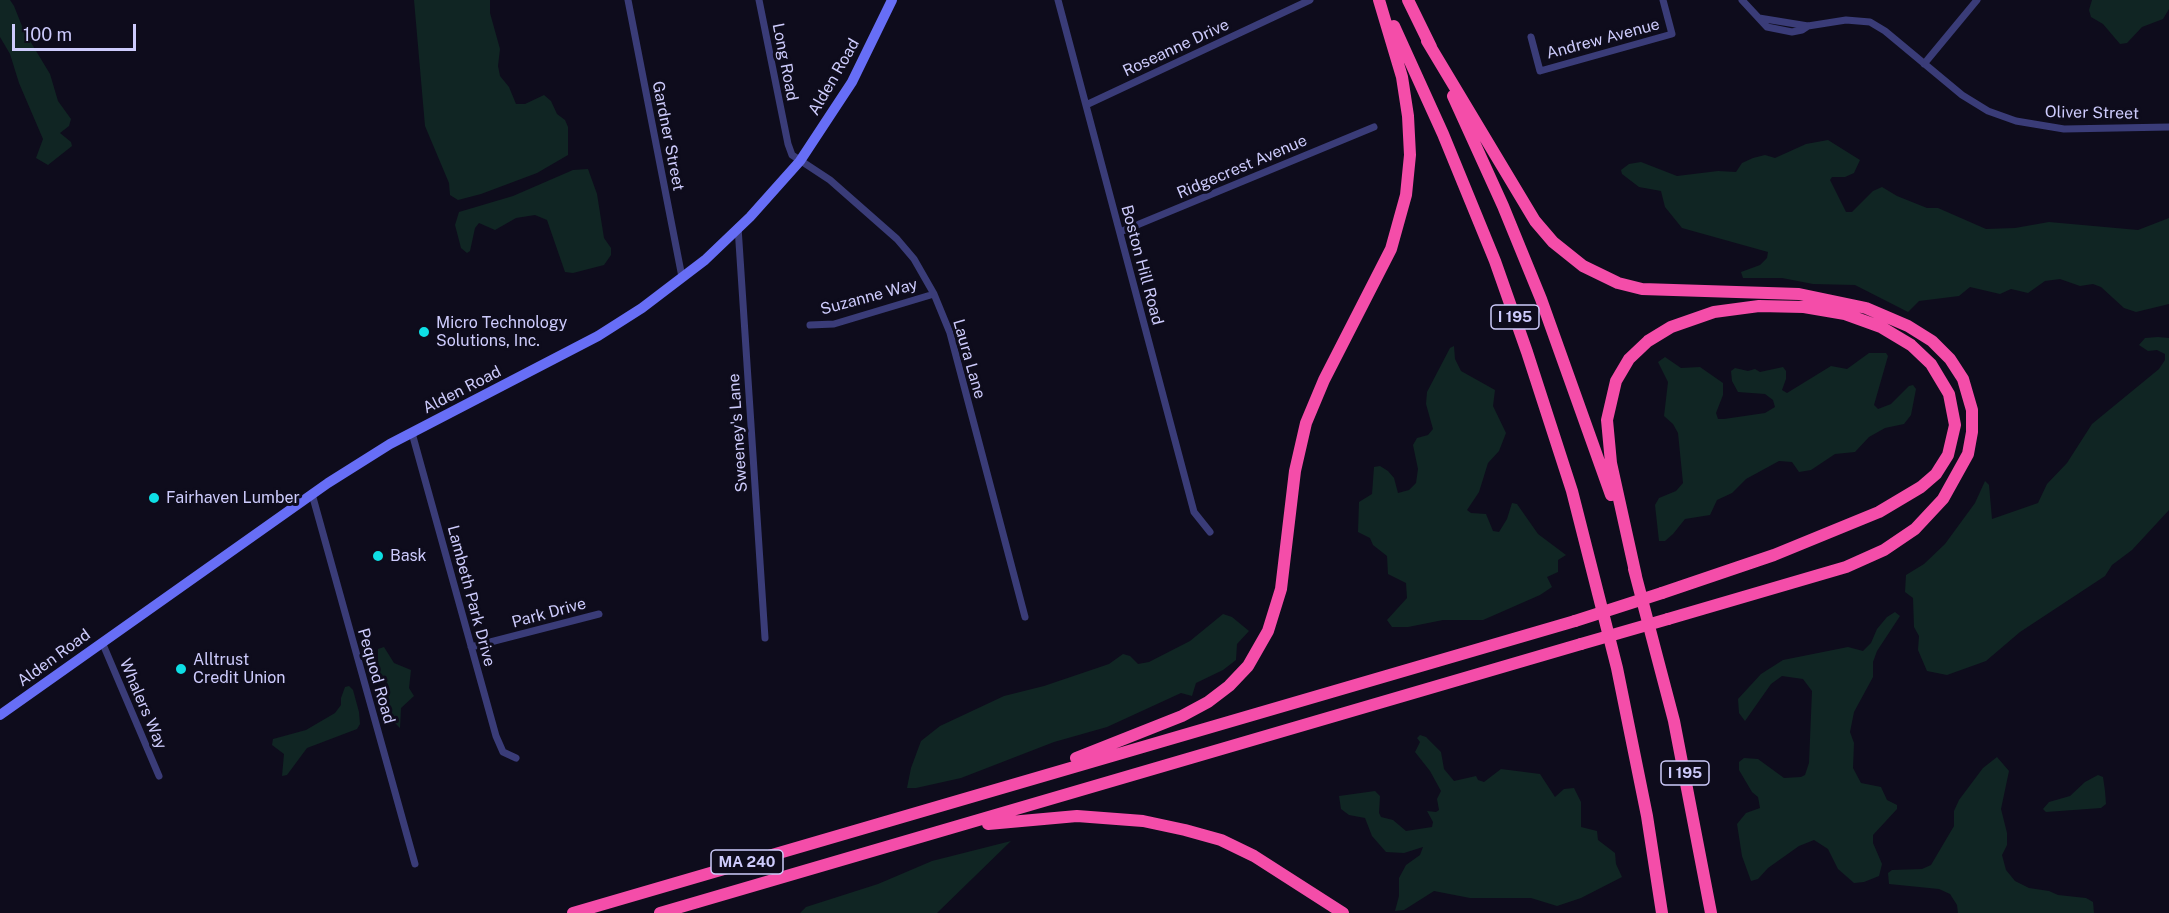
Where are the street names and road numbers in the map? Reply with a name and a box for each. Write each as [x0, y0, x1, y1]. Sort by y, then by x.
street label: Roseanne Drive [1120, 15, 1232, 81]
street label: Andrew Avenue [1544, 15, 1662, 63]
street label: Long Road [768, 21, 802, 103]
street label: Alden Road [804, 35, 864, 119]
street label: Gardner Street [648, 79, 688, 193]
street label: Oliver Street [2045, 103, 2139, 123]
street label: Ridgecrest Avenue [1174, 131, 1310, 203]
street label: Boston Hill Road [1117, 203, 1167, 327]
street label: Suzanne Way [818, 275, 920, 319]
road number: I 195 [1491, 305, 1539, 329]
street label: Laura Lane [948, 317, 990, 401]
street label: Alden Road [420, 362, 504, 418]
street label: Sweeney's Lane [724, 373, 752, 493]
street label: Lambeth Park Drive [443, 523, 499, 669]
street label: Park Drive [510, 594, 588, 632]
street label: Alden Road [14, 625, 94, 691]
street label: Pequod Road [353, 626, 399, 726]
street label: Whalers Way [115, 656, 171, 752]
road number: I 195 [1661, 761, 1709, 785]
road number: MA 240 [711, 850, 783, 874]

